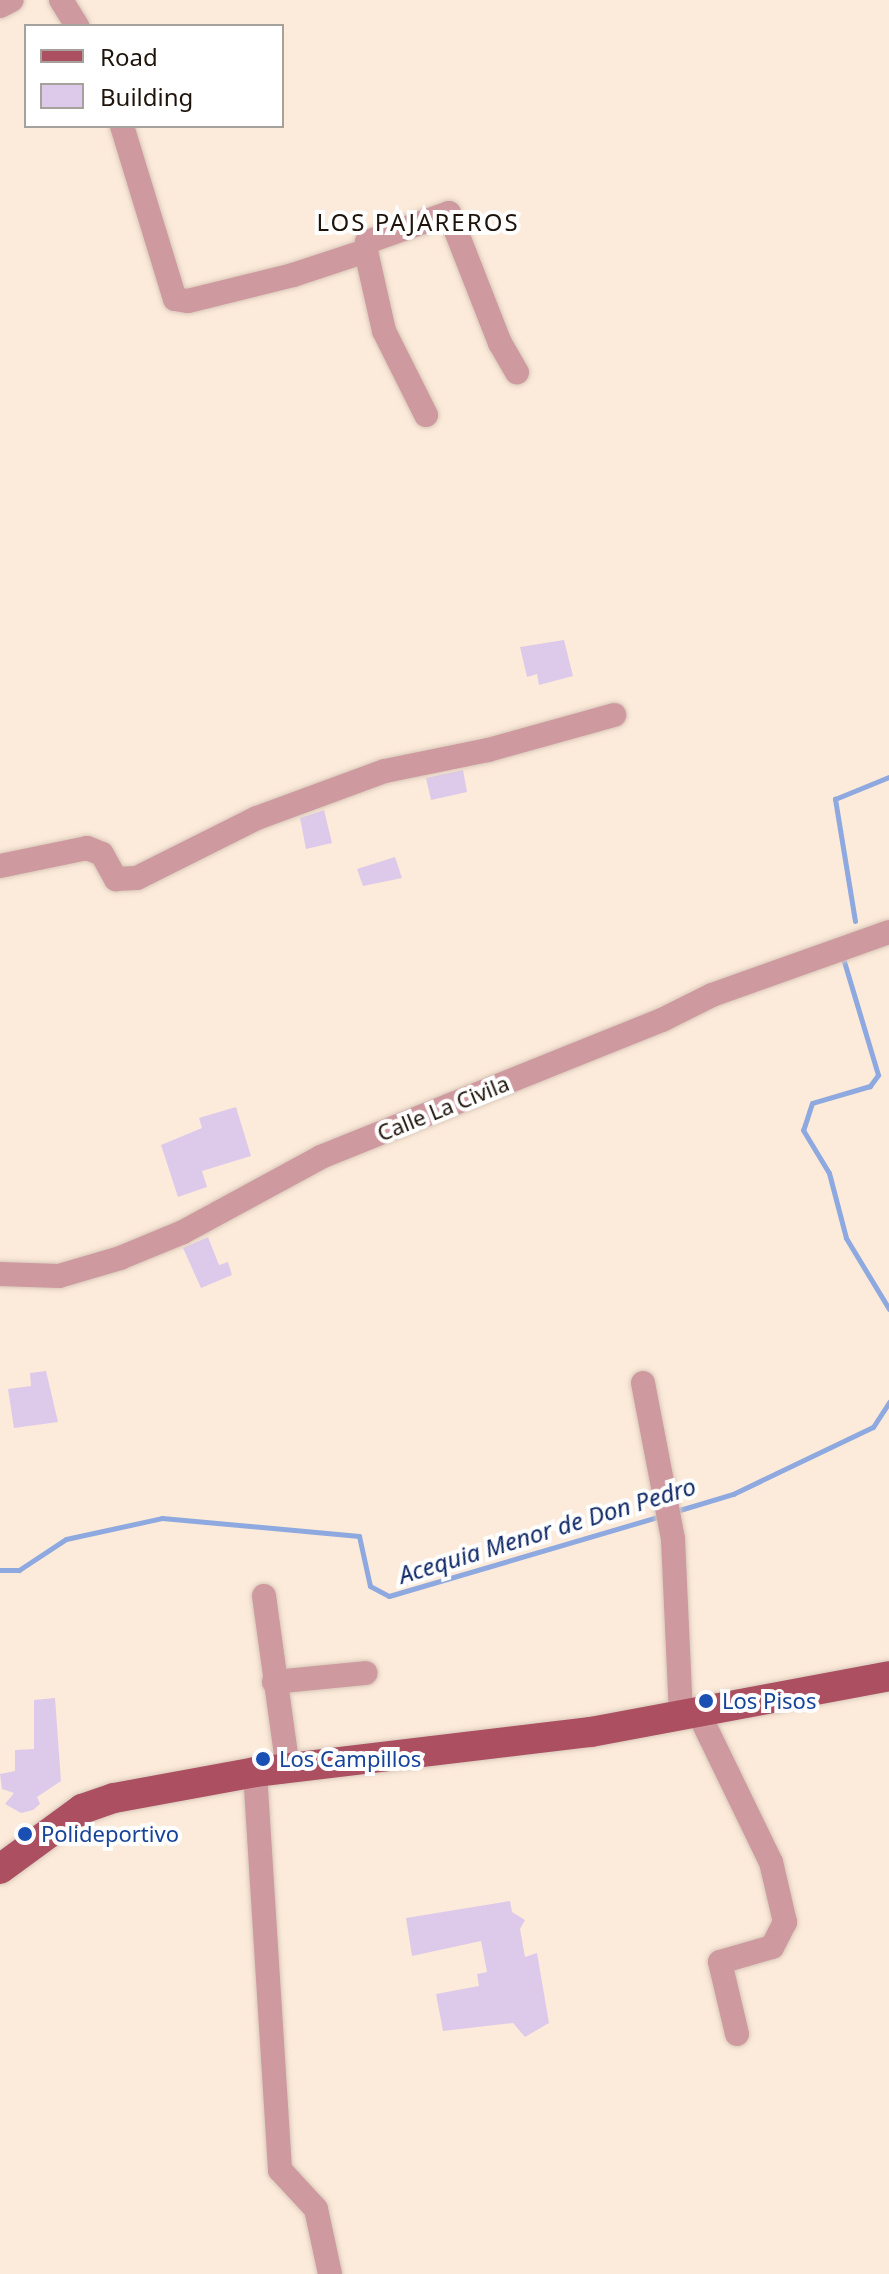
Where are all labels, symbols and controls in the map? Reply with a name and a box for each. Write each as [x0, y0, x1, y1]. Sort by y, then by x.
legend [24, 24, 284, 128]
text: Road [100, 40, 158, 73]
text: Building [100, 80, 193, 113]
district label: LOS PAJAREROS [316, 208, 520, 236]
street label: Calle La Civila [373, 1070, 513, 1146]
water label: Acequia Menor de Don Pedro [395, 1471, 699, 1589]
place label: Los Pisos [722, 1688, 816, 1714]
marker: Los Pisos [697, 1692, 715, 1710]
place label: Los Campillos [279, 1746, 421, 1772]
marker: Los Campillos [254, 1750, 272, 1768]
place label: Polideportivo [41, 1821, 179, 1847]
marker: Polideportivo [16, 1825, 34, 1843]

